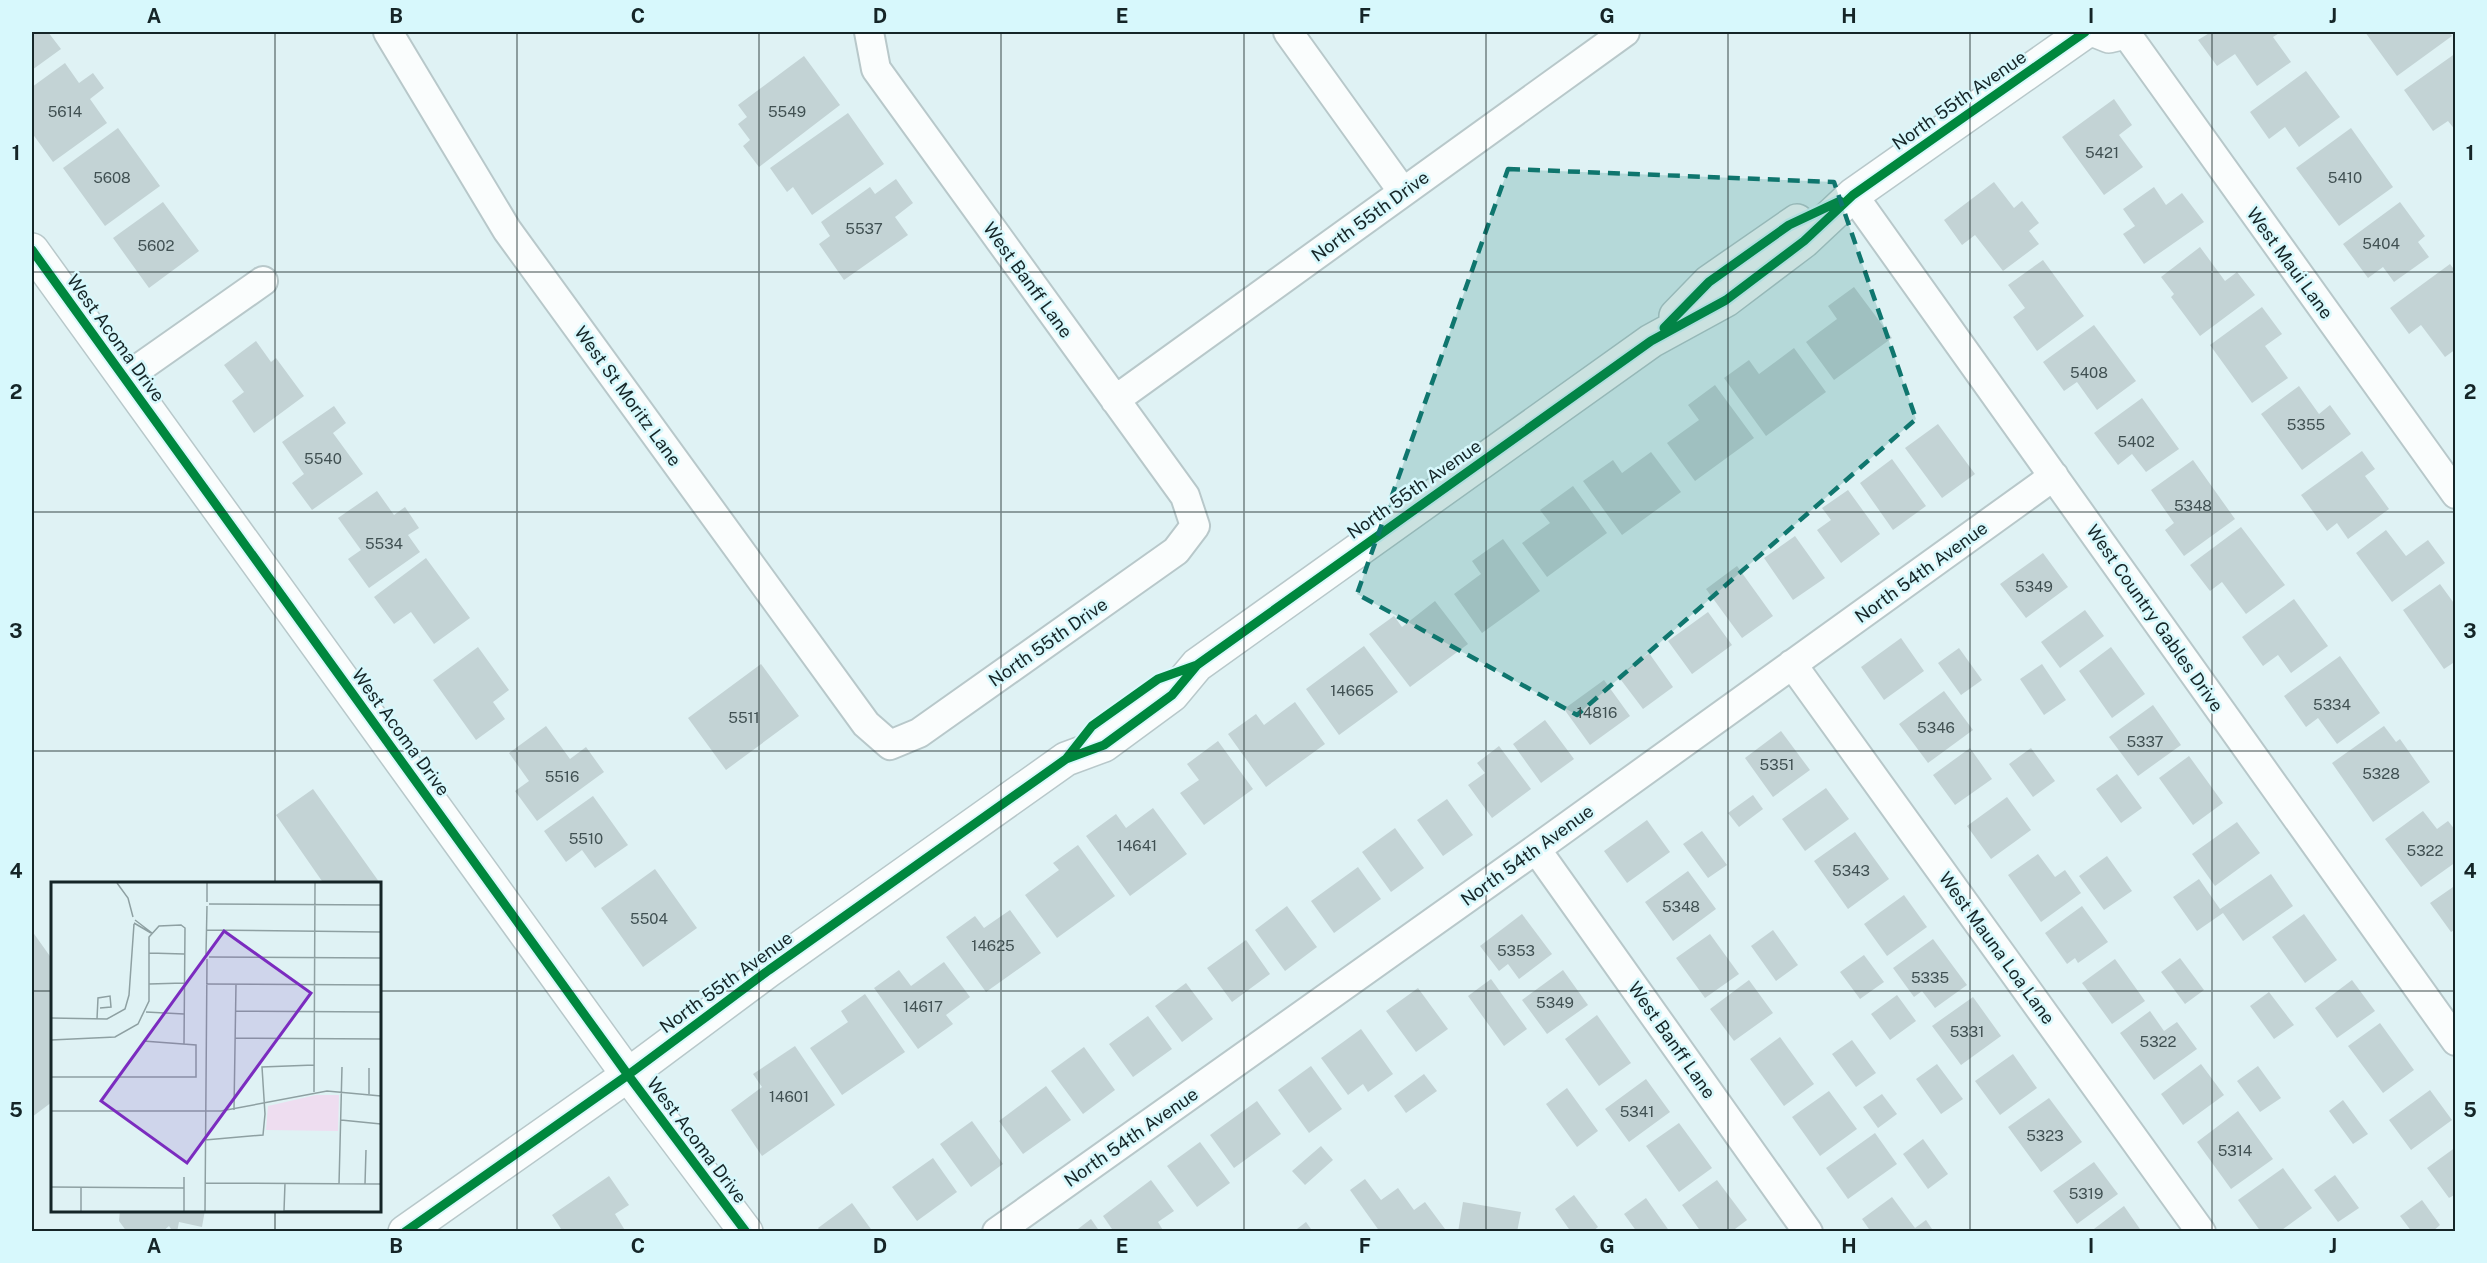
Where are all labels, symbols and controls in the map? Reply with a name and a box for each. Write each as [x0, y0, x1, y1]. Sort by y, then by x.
text: A [147, 4, 161, 28]
text: B [389, 4, 403, 28]
text: C [631, 4, 645, 28]
text: D [873, 4, 887, 28]
text: E [1116, 4, 1128, 28]
text: F [1359, 4, 1371, 28]
text: G [1599, 4, 1615, 28]
text: H [1841, 4, 1857, 28]
text: I [2088, 4, 2094, 28]
text: J [2329, 4, 2337, 28]
street label: North 55th Avenue [1888, 46, 2030, 154]
house number: 5614 [48, 103, 82, 120]
house number: 5549 [768, 103, 806, 120]
text: 1 [12, 141, 20, 165]
text: 1 [2466, 141, 2474, 165]
house number: 5421 [2085, 144, 2119, 161]
street label: North 55th Drive [1307, 166, 1433, 266]
house number: 5608 [93, 169, 131, 186]
house number: 5410 [2328, 169, 2362, 186]
street label: West Maui Lane [2243, 203, 2337, 323]
street label: West Banff Lane [979, 218, 1077, 342]
house number: 5537 [845, 220, 883, 237]
house number: 5404 [2362, 235, 2400, 252]
house number: 5602 [138, 237, 175, 254]
street label: West Acoma Drive [63, 270, 169, 406]
street label: West St Moritz Lane [570, 322, 686, 470]
house number: 5408 [2070, 364, 2108, 381]
text: 2 [10, 380, 22, 404]
text: 2 [2464, 380, 2476, 404]
house number: 5355 [2287, 416, 2325, 433]
house number: 5402 [2117, 433, 2155, 450]
street label: North 55th Avenue [1343, 435, 1485, 543]
house number: 5540 [304, 450, 342, 467]
house number: 5348 [2174, 497, 2212, 514]
street label: North 54th Avenue [1851, 517, 1991, 627]
street label: West Country Gables Drive [2082, 520, 2228, 716]
house number: 5534 [365, 535, 403, 552]
house number: 5349 [2015, 578, 2053, 595]
street label: North 55th Drive [985, 593, 1111, 691]
text: 3 [9, 619, 23, 643]
text: 3 [2463, 619, 2477, 643]
street label: West Acoma Drive [348, 664, 454, 800]
house number: 14665 [1330, 682, 1374, 699]
house number: 5334 [2313, 696, 2351, 713]
house number: 14816 [1577, 704, 1617, 721]
house number: 5511 [728, 709, 760, 726]
house number: 5346 [1917, 719, 1955, 736]
house number: 5337 [2126, 733, 2164, 750]
house number: 5351 [1760, 756, 1794, 773]
house number: 5328 [2362, 765, 2400, 782]
house number: 5516 [545, 768, 579, 785]
street label: North 54th Avenue [1457, 800, 1597, 910]
house number: 5510 [569, 830, 603, 847]
house number: 14641 [1117, 837, 1157, 854]
house number: 5322 [2407, 842, 2444, 859]
text: 4 [9, 859, 23, 883]
text: 4 [2463, 859, 2477, 883]
house number: 5343 [1832, 862, 1870, 879]
street label: West Mauna Loa Lane [1935, 868, 2059, 1028]
inset map [51, 882, 381, 1212]
house number: 5348 [1662, 898, 1700, 915]
house number: 5504 [630, 910, 668, 927]
street label: North 55th Avenue [656, 927, 796, 1037]
house number: 14625 [971, 937, 1015, 954]
house number: 5353 [1497, 942, 1535, 959]
house number: 5335 [1911, 969, 1949, 986]
street label: West Banff Lane [1624, 978, 1720, 1102]
house number: 5349 [1536, 994, 1574, 1011]
house number: 14617 [903, 998, 943, 1015]
house number: 5331 [1950, 1023, 1984, 1040]
house number: 5322 [2140, 1033, 2177, 1050]
street label: West Acoma Drive [643, 1073, 751, 1207]
street label: North 54th Avenue [1060, 1083, 1202, 1191]
house number: 14601 [769, 1088, 809, 1105]
text: 5 [9, 1098, 23, 1122]
text: 5 [2463, 1098, 2477, 1122]
house number: 5341 [1620, 1103, 1654, 1120]
house number: 5323 [2026, 1127, 2064, 1144]
house number: 5314 [2218, 1142, 2252, 1159]
house number: 5319 [2069, 1185, 2103, 1202]
text: A [147, 1234, 161, 1258]
text: B [389, 1234, 403, 1258]
text: C [631, 1234, 645, 1258]
text: D [873, 1234, 887, 1258]
text: E [1116, 1234, 1128, 1258]
text: F [1359, 1234, 1371, 1258]
text: G [1599, 1234, 1615, 1258]
text: H [1841, 1234, 1857, 1258]
text: I [2088, 1234, 2094, 1258]
text: J [2329, 1234, 2337, 1258]

